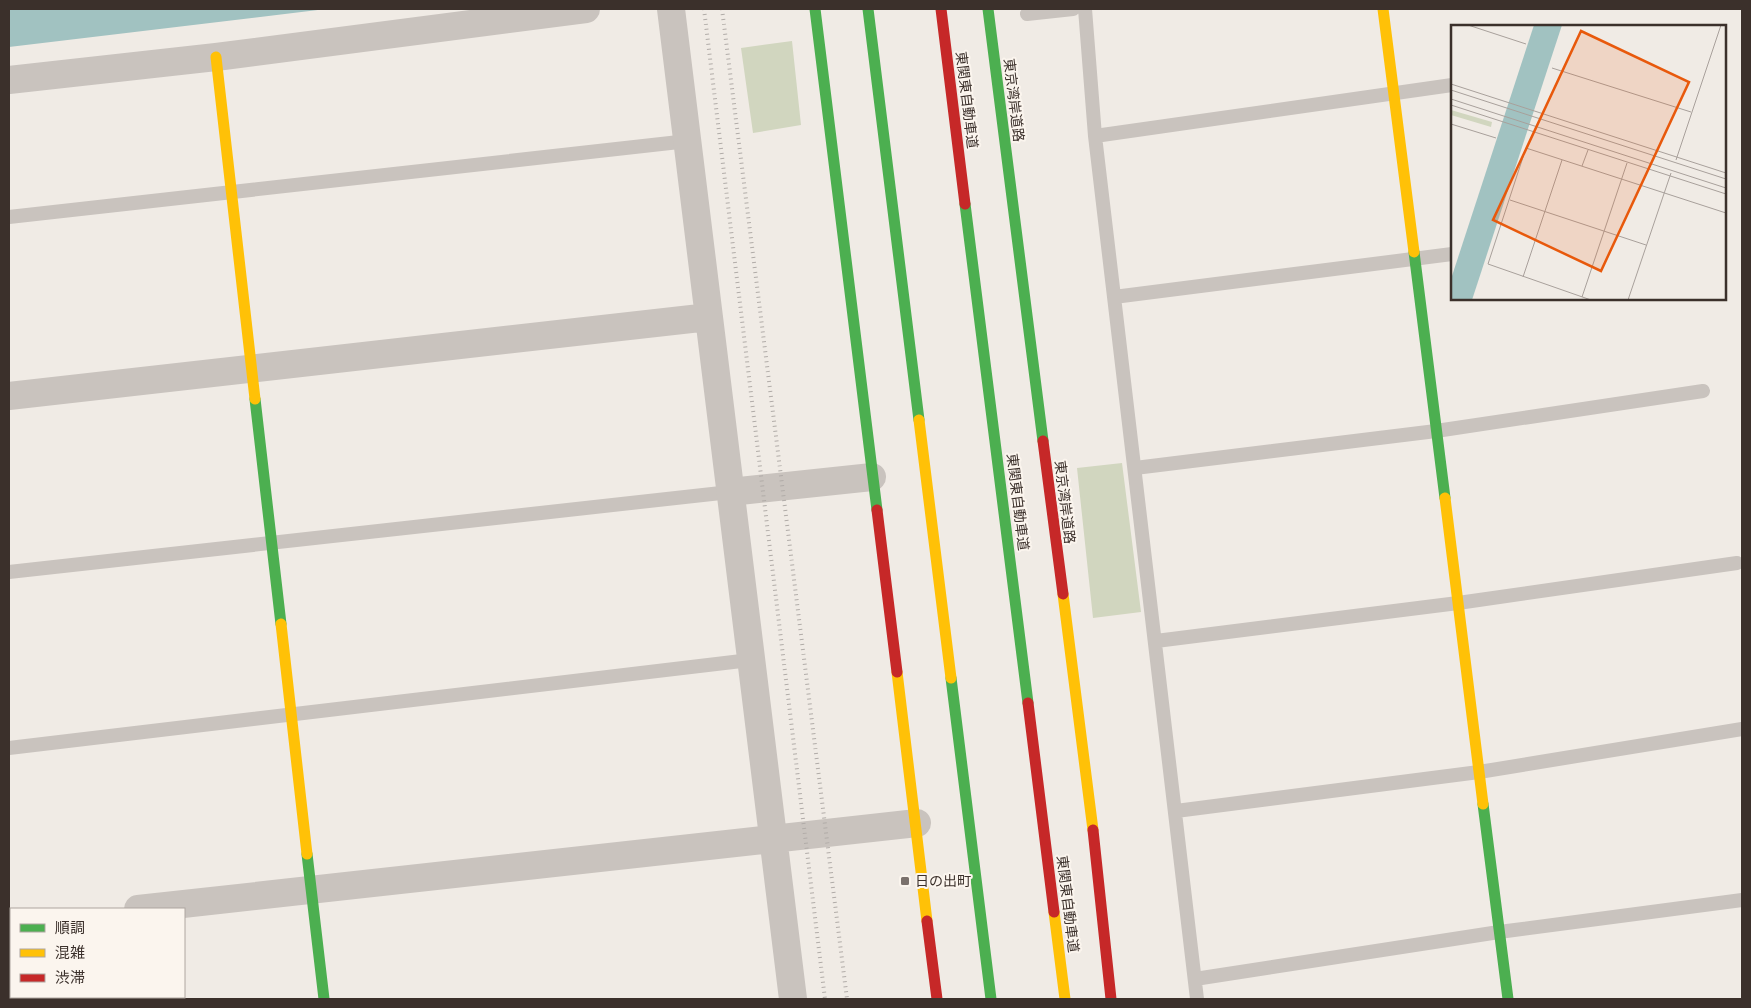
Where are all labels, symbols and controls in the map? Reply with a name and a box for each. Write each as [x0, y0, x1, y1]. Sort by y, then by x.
inset map [1451, 25, 1726, 300]
street label: 東関東自動車道 [951, 50, 984, 150]
street label: 東京湾岸道路 [999, 57, 1030, 143]
street label: 東関東自動車道 [1002, 452, 1035, 552]
street label: 東京湾岸道路 [1050, 459, 1081, 545]
street label: 東関東自動車道 [1052, 854, 1085, 954]
place label: 日の出町 [915, 870, 971, 891]
marker: 日の出町 [899, 875, 911, 887]
legend [10, 908, 185, 998]
text: 順調 [55, 916, 85, 939]
text: 混雑 [55, 941, 85, 964]
text: 渋滞 [55, 966, 85, 989]

